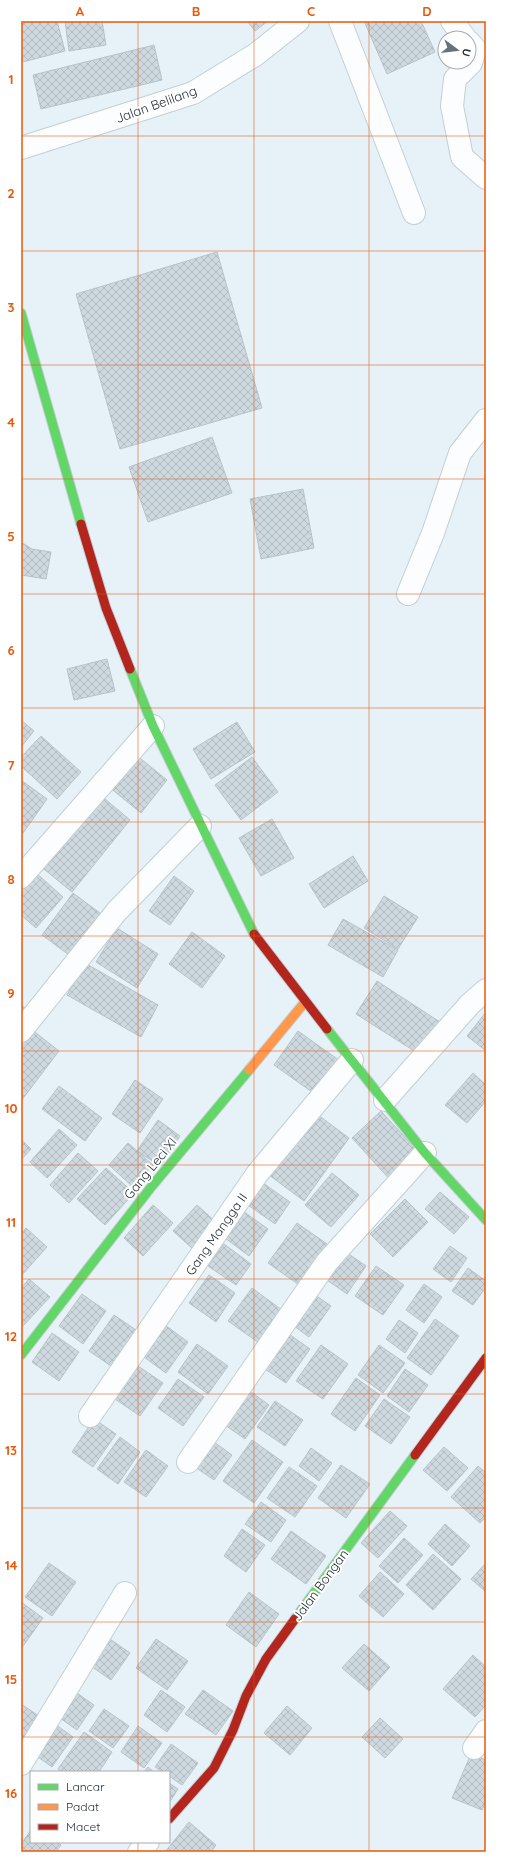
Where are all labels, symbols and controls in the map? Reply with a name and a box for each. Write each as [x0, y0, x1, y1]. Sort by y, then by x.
text: A [76, 3, 85, 19]
text: B [192, 3, 200, 19]
text: C [307, 3, 315, 19]
text: D [422, 3, 432, 19]
north arrow [437, 30, 477, 70]
text: U [459, 47, 474, 58]
text: 1 [8, 71, 14, 87]
street label: Jalan Belilang [113, 82, 199, 126]
text: 2 [7, 185, 15, 201]
text: 3 [8, 299, 15, 315]
text: 4 [7, 414, 15, 430]
text: 5 [7, 528, 15, 544]
text: 6 [7, 642, 15, 658]
text: 7 [7, 757, 15, 773]
text: 8 [7, 871, 15, 887]
text: 9 [7, 985, 15, 1001]
text: 10 [4, 1100, 18, 1116]
street label: Gang Leci XI [120, 1134, 180, 1202]
street label: Gang Mangga II [182, 1190, 250, 1278]
text: 11 [6, 1214, 16, 1230]
text: 12 [5, 1328, 17, 1344]
text: 13 [5, 1442, 17, 1458]
street label: Jalan Bongan [289, 1546, 351, 1624]
text: 14 [5, 1557, 18, 1573]
text: 15 [5, 1671, 17, 1687]
legend [30, 1771, 170, 1843]
text: Lancar [66, 1779, 105, 1794]
text: 16 [5, 1785, 17, 1801]
text: Padat [66, 1799, 99, 1814]
text: Macet [66, 1819, 100, 1834]

